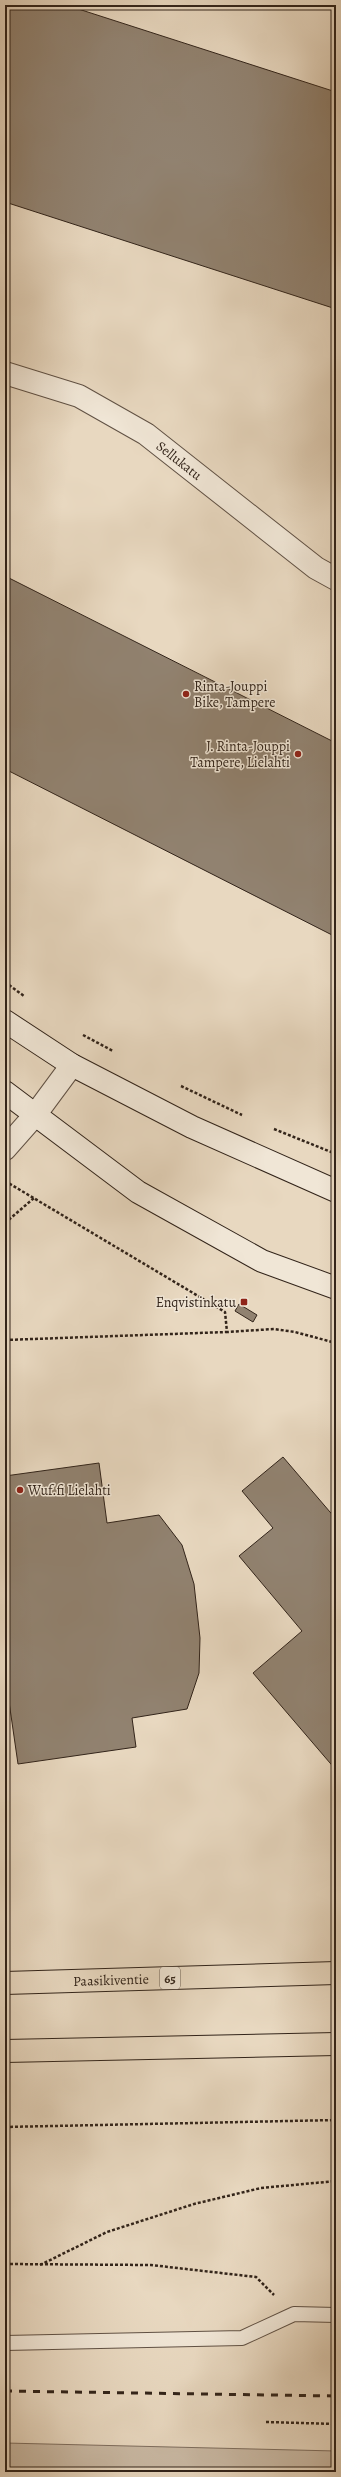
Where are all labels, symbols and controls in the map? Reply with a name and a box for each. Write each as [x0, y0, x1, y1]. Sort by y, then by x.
street label: Sellukatu [153, 436, 206, 485]
place label: Rinta-Jouppi Bike, Tampere [194, 677, 276, 712]
marker: Rinta-Jouppi Bike, Tampere [181, 689, 191, 699]
place label: J. Rinta-Jouppi Tampere, Lielahti [190, 737, 290, 772]
marker: J. Rinta-Jouppi Tampere, Lielahti [293, 749, 303, 759]
place label: Enqvistinkatu [156, 1293, 236, 1312]
marker: Enqvistinkatu [239, 1297, 249, 1307]
place label: Wuf.fi Lielahti [27, 1481, 111, 1500]
marker: Wuf.fi Lielahti [15, 1485, 25, 1495]
road number: 65 [160, 1967, 180, 1989]
street label: Paasikiventie [73, 1969, 149, 1990]

